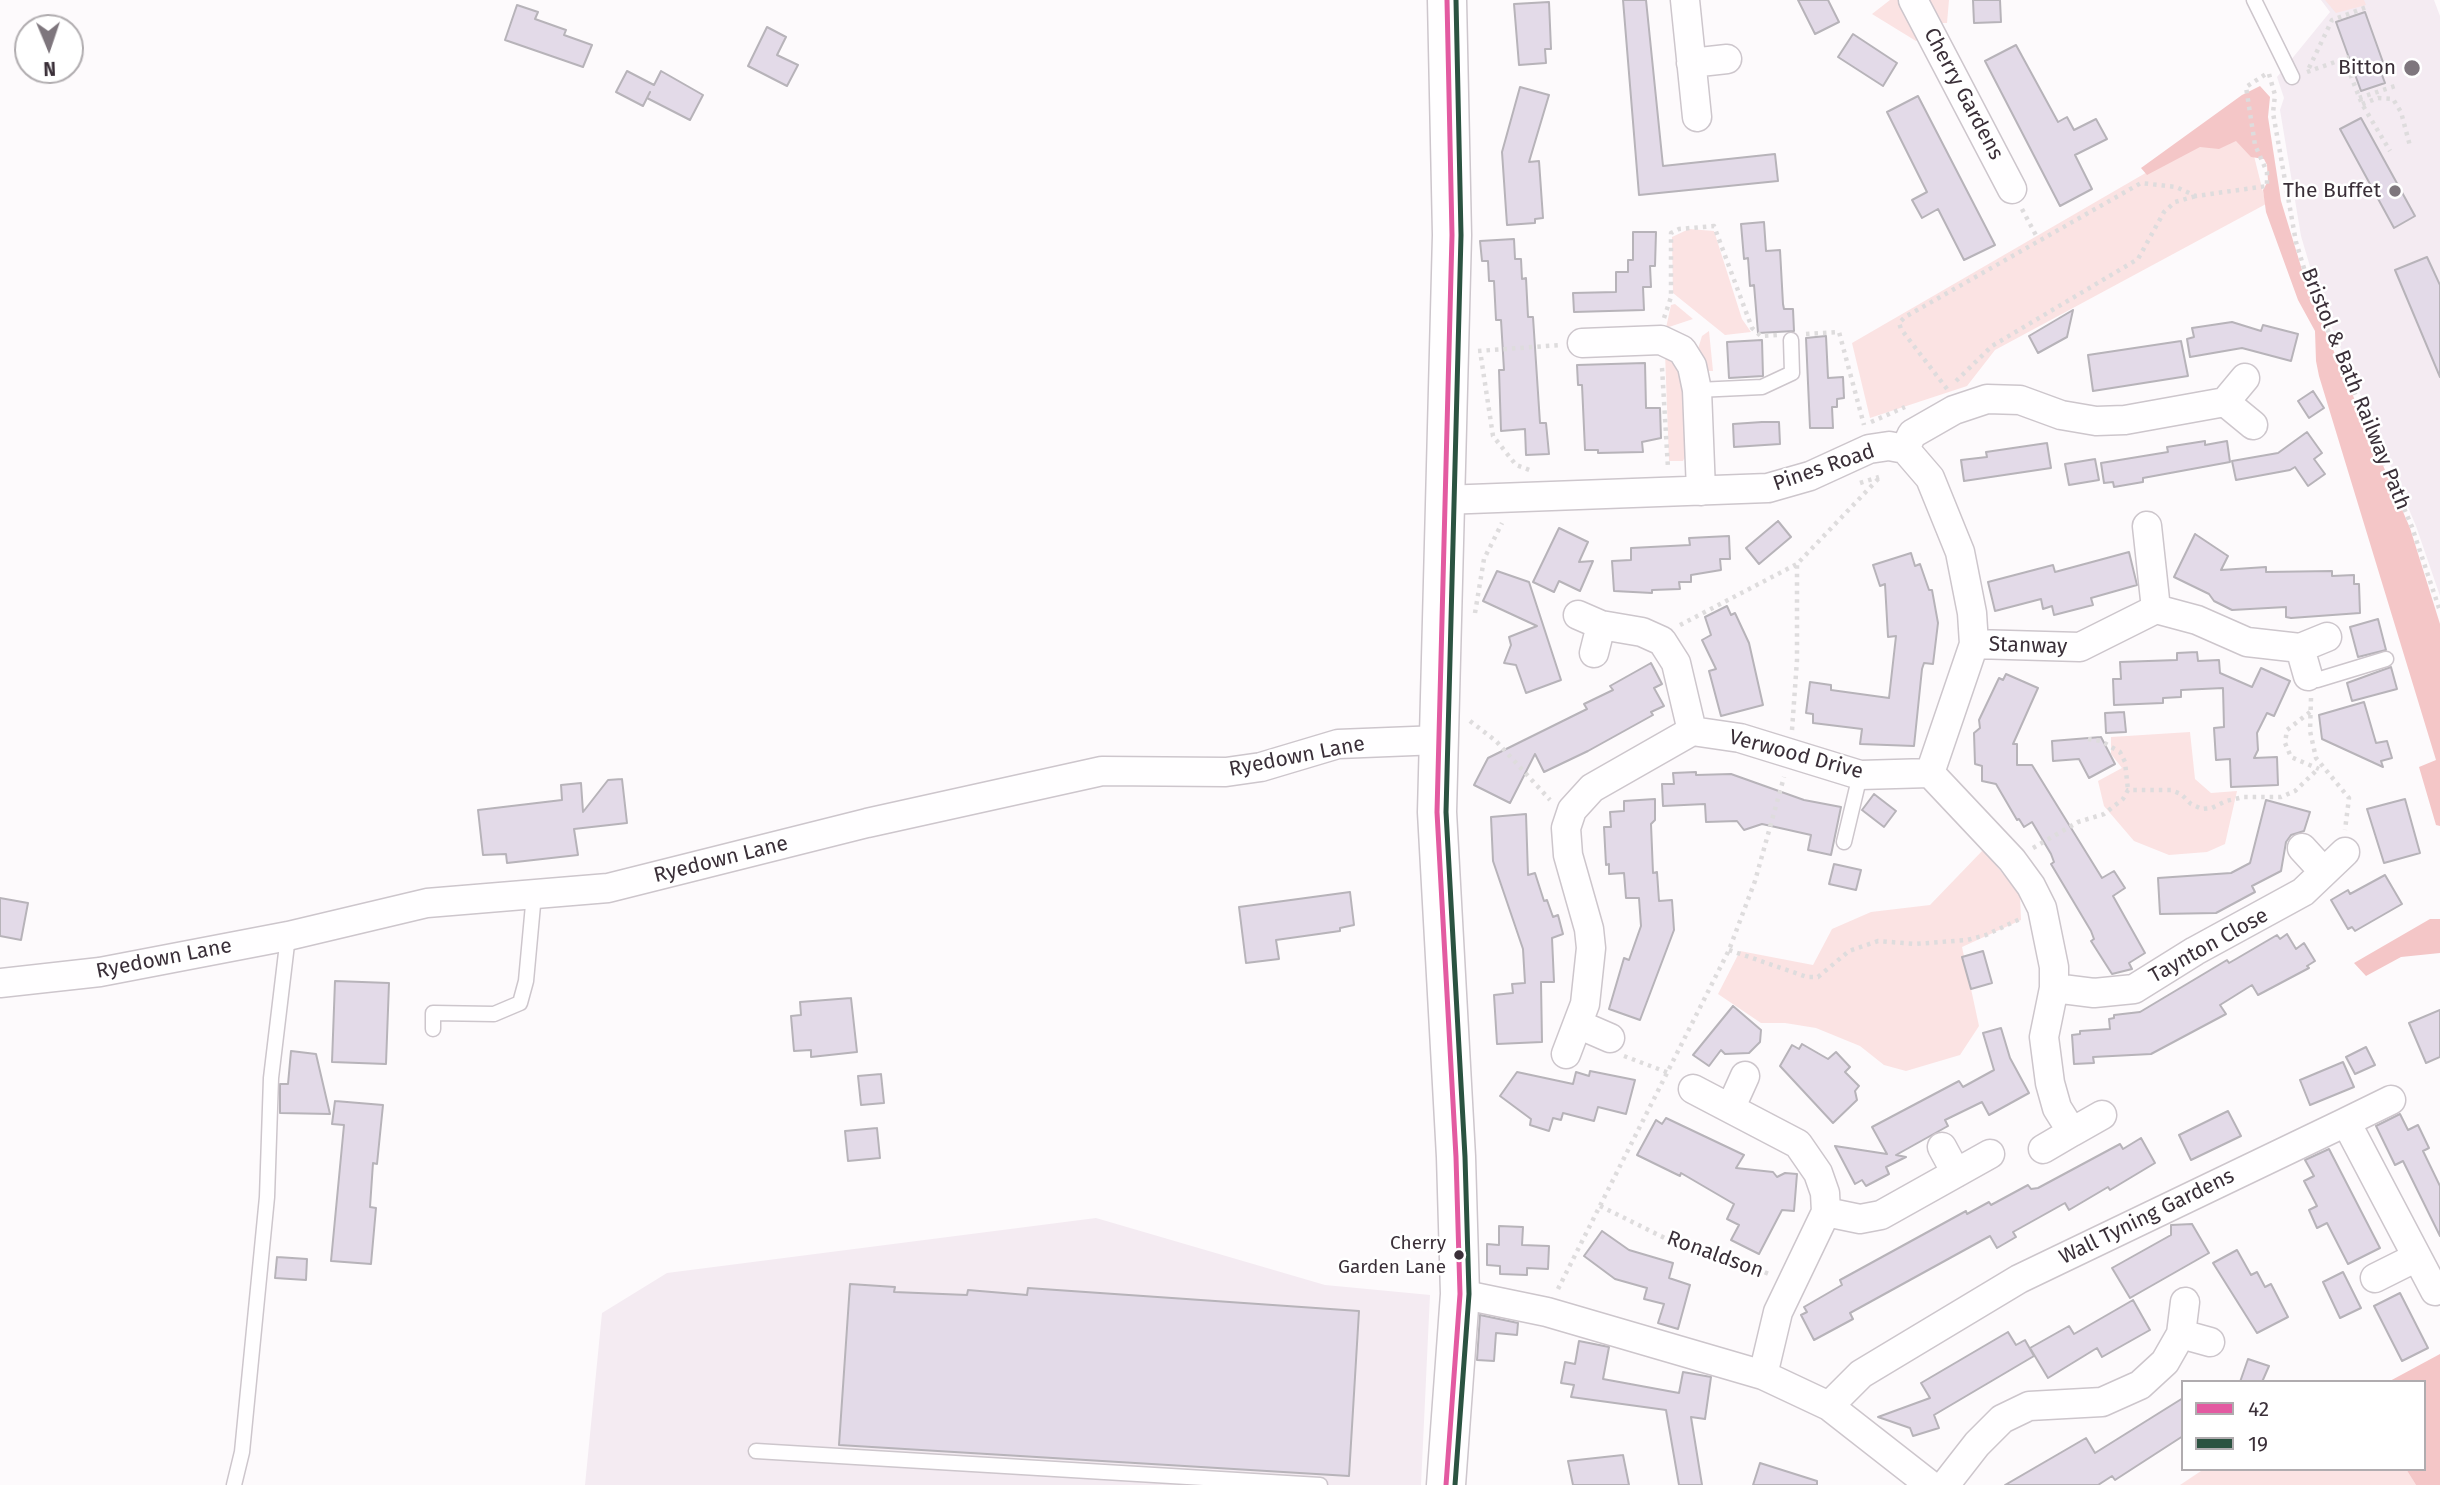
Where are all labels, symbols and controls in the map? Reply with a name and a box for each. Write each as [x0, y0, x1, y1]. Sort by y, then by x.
north arrow [14, 14, 84, 84]
street label: Cherry Gardens [1918, 24, 2008, 164]
place label: Bitton [2338, 55, 2396, 81]
text: N [43, 57, 56, 80]
marker: Bitton [2402, 58, 2422, 78]
place label: The Buffet [2283, 178, 2381, 204]
marker: The Buffet [2387, 183, 2403, 199]
street label: Bristol & Bath Railway Path [2295, 264, 2415, 514]
street label: Pines Road [1770, 439, 1878, 497]
street label: Stanway [1988, 632, 2068, 660]
street label: Verwood Drive [1726, 725, 1866, 785]
street label: Ryedown Lane [1227, 732, 1367, 782]
street label: Ryedown Lane [651, 831, 791, 889]
street label: Taynton Close [2145, 903, 2273, 989]
street label: Ryedown Lane [94, 934, 234, 984]
street label: Wall Tyning Gardens [2055, 1164, 2239, 1270]
street label: Ronaldson [1663, 1226, 1767, 1284]
place label: Cherry Garden Lane [1338, 1233, 1446, 1277]
marker: Cherry Garden Lane [1452, 1248, 1466, 1262]
legend [2181, 1380, 2426, 1471]
text: 42 [2248, 1396, 2269, 1422]
text: 19 [2248, 1431, 2268, 1457]

